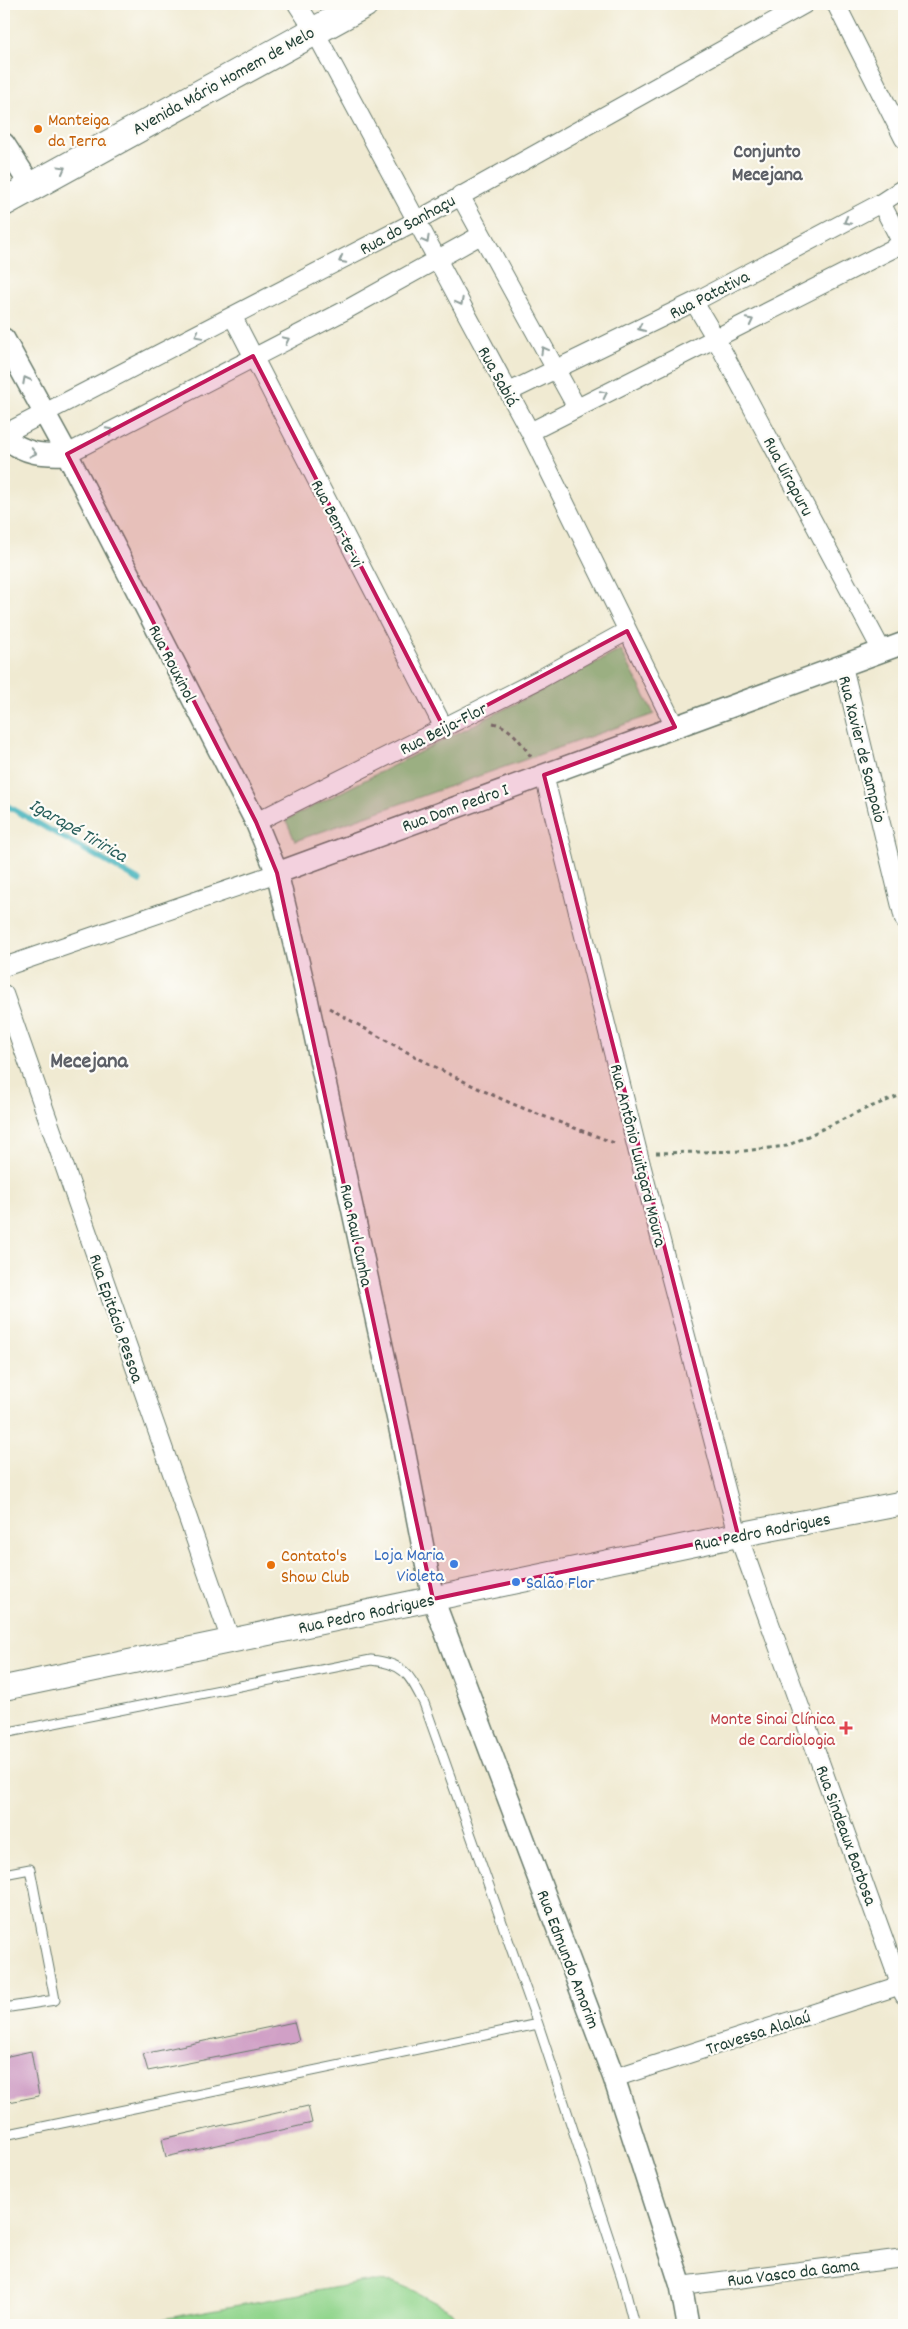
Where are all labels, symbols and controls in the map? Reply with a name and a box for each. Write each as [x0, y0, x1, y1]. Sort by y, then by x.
street label: Avenida Mário Homem de Melo [129, 22, 320, 143]
place label: Manteiga da Terra [48, 109, 110, 155]
marker: Manteiga da Terra [32, 123, 44, 135]
district label: Conjunto Mecejana [732, 139, 803, 190]
one-way arrow [56, 165, 65, 175]
street label: Rua do Sanhaçu [356, 190, 461, 263]
one-way arrow [843, 215, 852, 225]
one-way arrow [420, 235, 430, 244]
one-way arrow [338, 254, 347, 264]
street label: Rua Patativa [666, 265, 755, 327]
one-way arrow [454, 297, 464, 306]
one-way arrow [744, 317, 753, 327]
one-way arrow [637, 321, 646, 332]
one-way arrow [194, 329, 203, 339]
one-way arrow [280, 336, 289, 346]
street label: Rua Sabiá [470, 342, 524, 412]
one-way arrow [540, 346, 550, 355]
one-way arrow [22, 377, 32, 386]
one-way arrow [599, 390, 608, 400]
one-way arrow [105, 427, 114, 437]
street label: Rua Uirapuru [755, 433, 818, 521]
one-way arrow [29, 447, 38, 458]
street label: Rua Bem-te-vi [303, 476, 369, 572]
street label: Rua Rouxinol [141, 621, 201, 708]
street label: Rua Xavier de Sampaio [830, 673, 891, 826]
street label: Rua Beija-Flor [396, 697, 492, 763]
street label: Rua Dom Pedro I [399, 778, 513, 840]
water label: Igarapé Tiririca [23, 793, 132, 872]
district label: Mecejana [50, 1047, 129, 1078]
street label: Rua Antônio Luitgard Moura [602, 1062, 672, 1250]
street label: Rua Raul Cunha [332, 1182, 378, 1290]
street label: Rua Epitácio Pessoa [81, 1251, 149, 1387]
street label: Rua Pedro Rodrigues [692, 1508, 833, 1559]
place label: Loja Maria Violeta [374, 1544, 445, 1590]
place label: Contato's Show Club [281, 1545, 350, 1591]
marker: Loja Maria Violeta [448, 1558, 460, 1570]
marker: Contato's Show Club [265, 1559, 277, 1571]
place label: Salão Flor [526, 1572, 595, 1597]
marker: Salão Flor [510, 1576, 522, 1588]
street label: Rua Pedro Rodrigues [296, 1589, 437, 1642]
place label: Monte Sinai Clínica de Cardiologia [710, 1708, 836, 1754]
marker: Monte Sinai Clínica de Cardiologia [839, 1721, 853, 1735]
street label: Rua Sindeaux Barbosa [808, 1762, 882, 1910]
street label: Rua Edmundo Amorim [529, 1887, 605, 2033]
street label: Travessa Alalaú [703, 2006, 814, 2063]
street label: Rua Vasco da Gama [726, 2254, 861, 2295]

